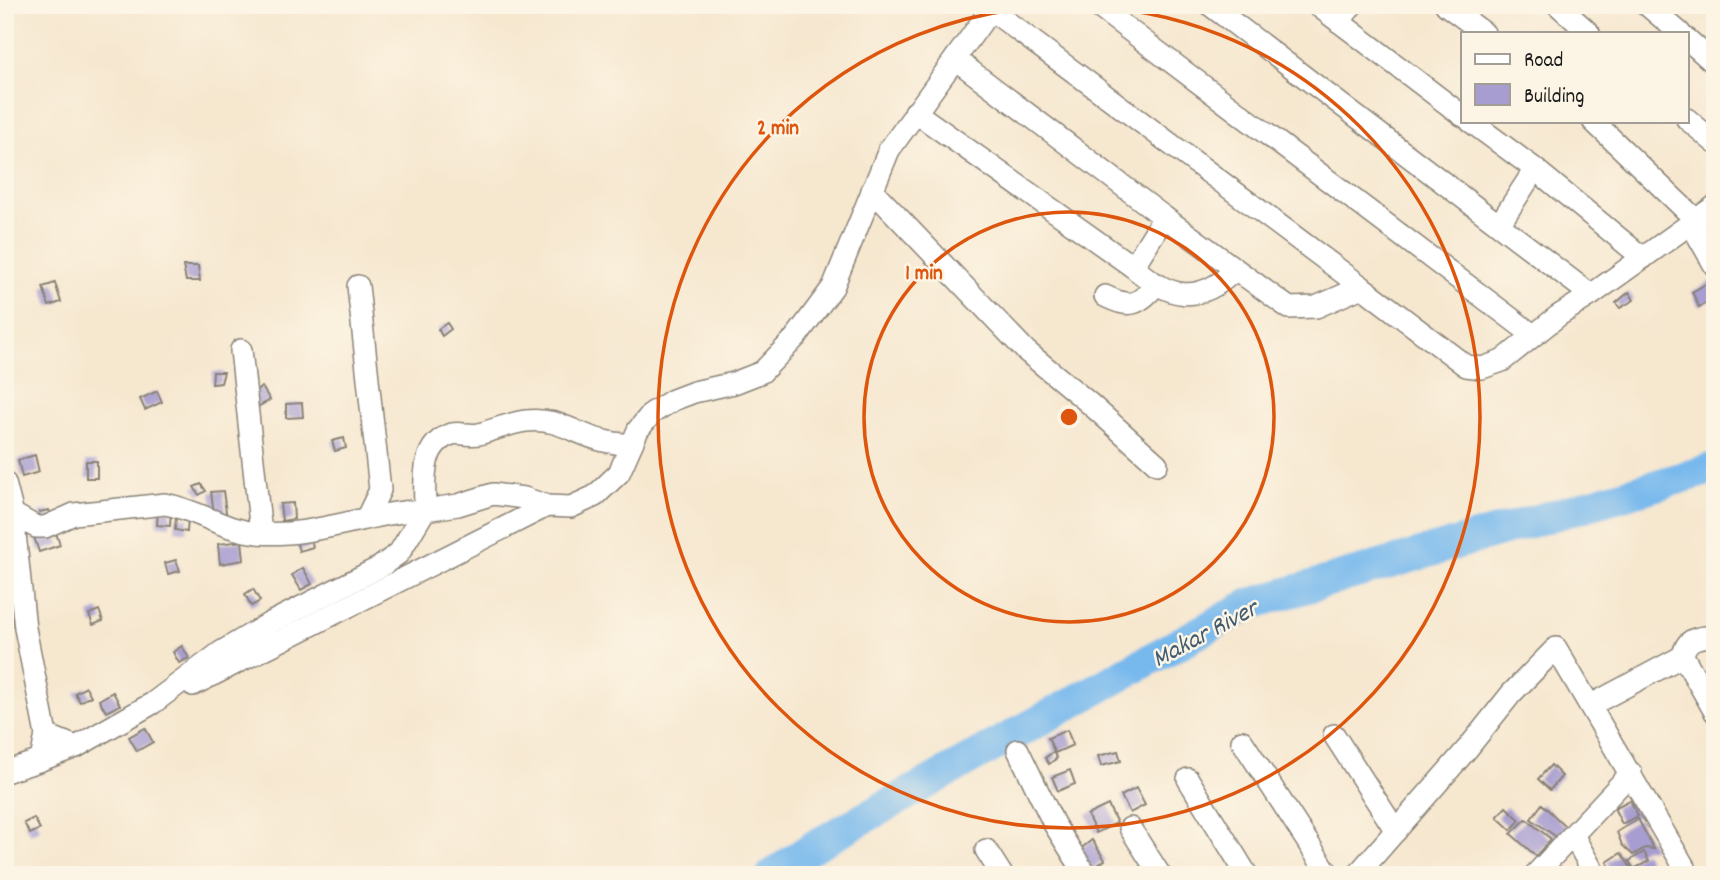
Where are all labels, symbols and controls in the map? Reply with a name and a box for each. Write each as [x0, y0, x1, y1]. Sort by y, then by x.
legend [1461, 32, 1688, 122]
text: Road [1524, 47, 1563, 77]
text: Building [1524, 83, 1584, 113]
text: 2 min [757, 115, 799, 145]
text: 1 min [905, 260, 943, 290]
centre of rings [1057, 405, 1081, 429]
water label: Makar River [1146, 590, 1268, 678]

